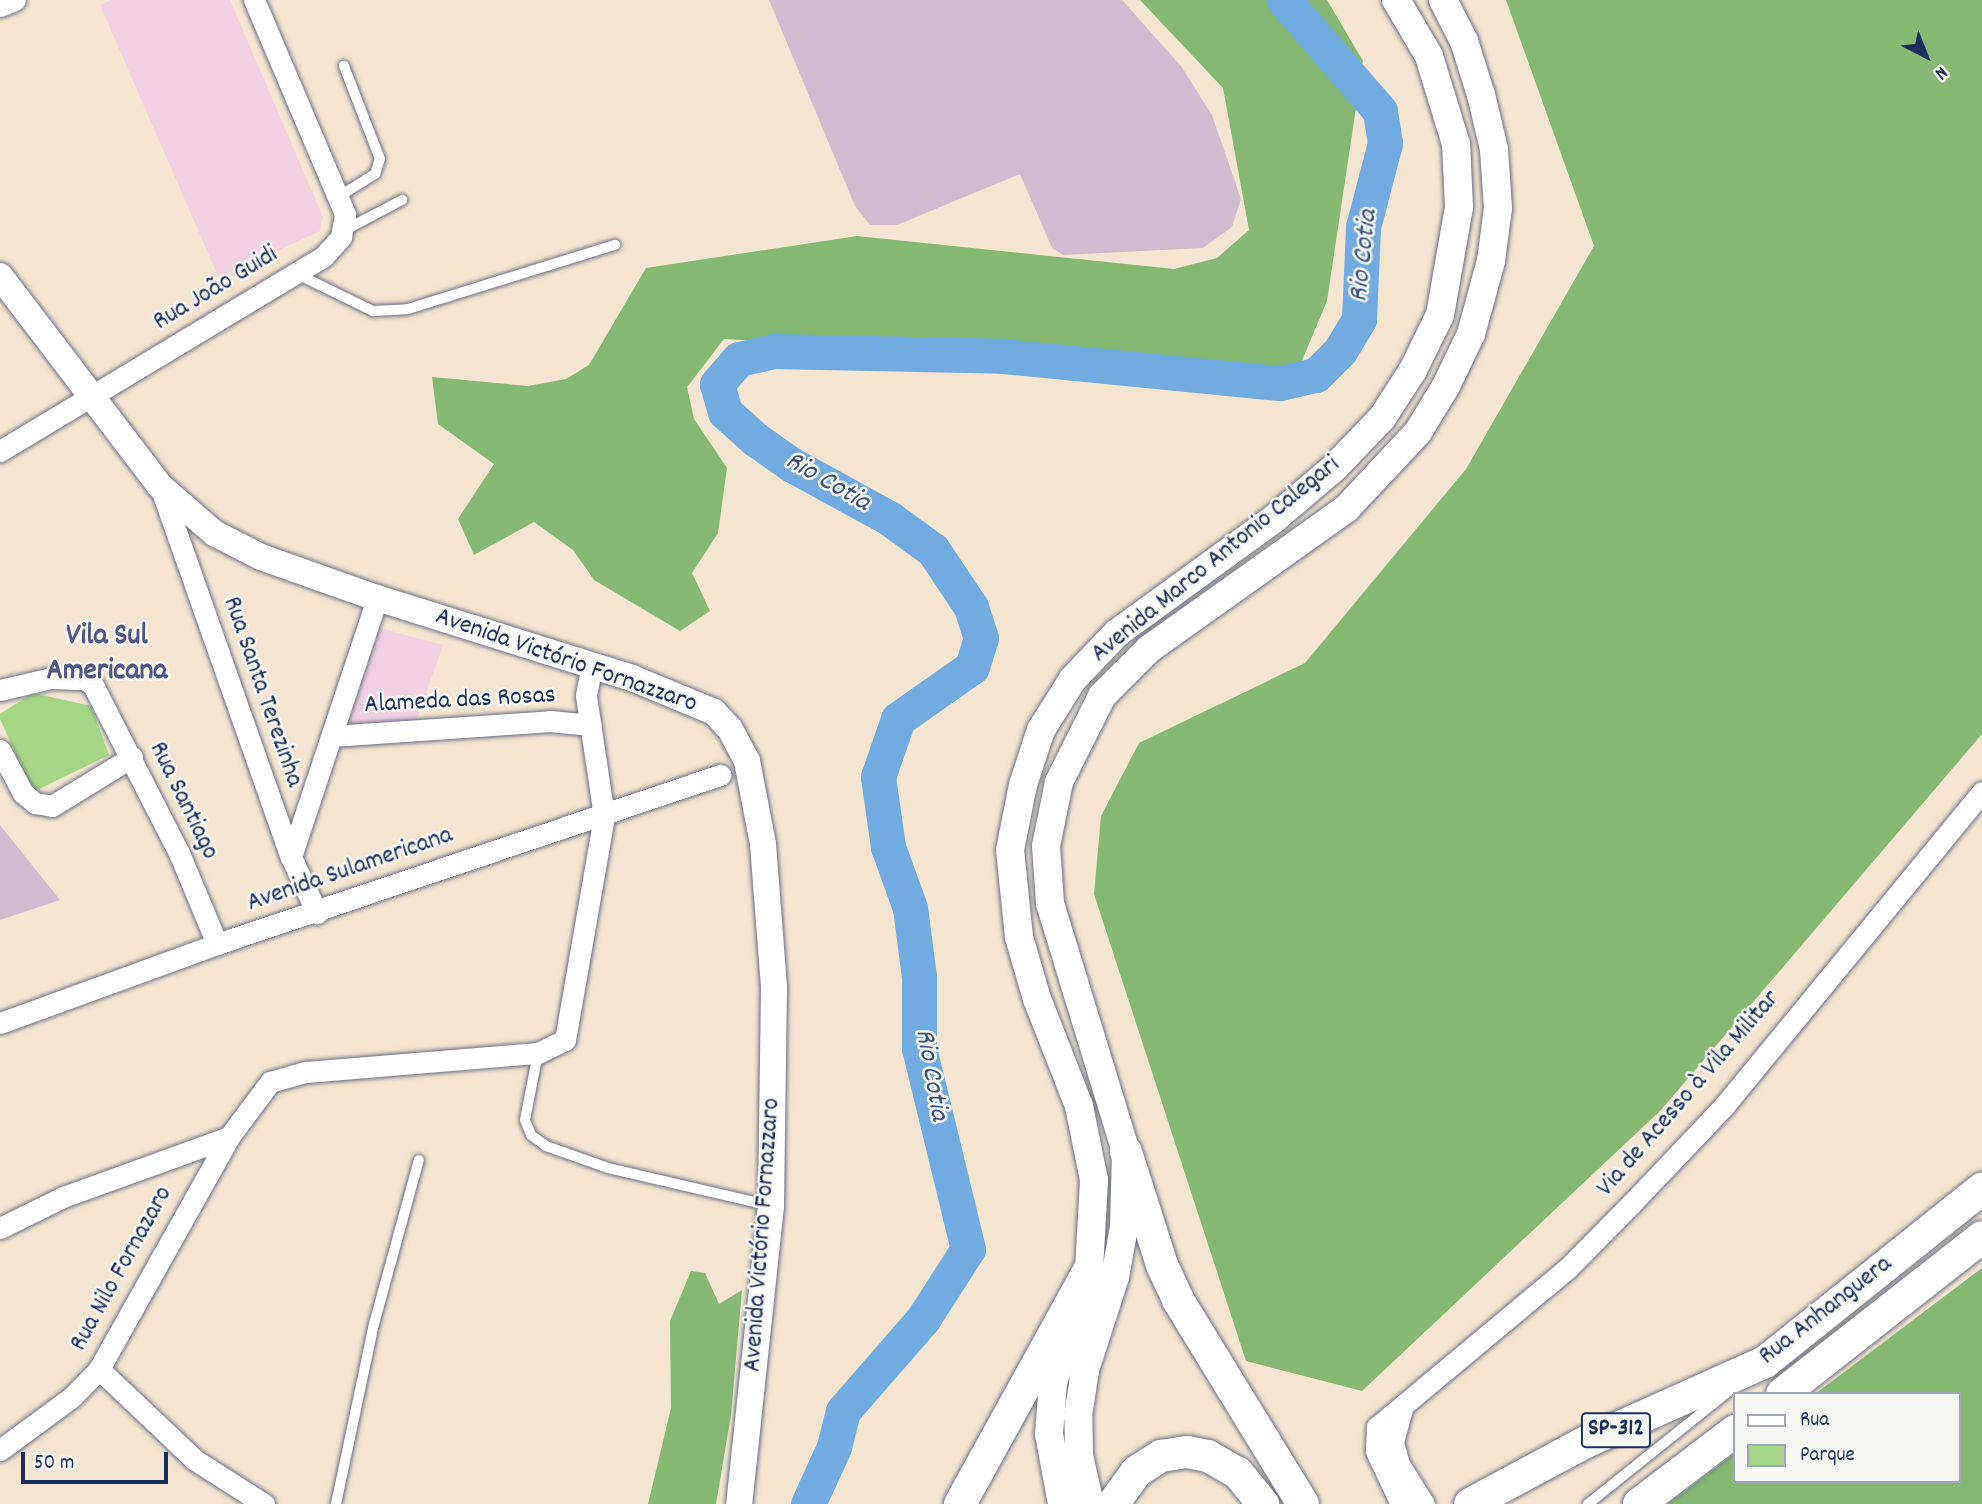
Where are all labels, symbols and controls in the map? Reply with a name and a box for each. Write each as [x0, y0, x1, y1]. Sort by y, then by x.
north arrow [1891, 21, 1961, 91]
text: N [1928, 59, 1953, 85]
water label: Rio Cotia [1343, 208, 1387, 304]
street label: Rua João Guidi [148, 240, 284, 338]
water label: Rio Cotia [779, 445, 875, 521]
street label: Avenida Marco Antonio Calegari [1085, 450, 1347, 670]
street label: Rua Santa Terezinha [215, 593, 309, 791]
street label: Avenida Victório Fornazzaro [431, 602, 701, 720]
district label: Vila Sul Americana [47, 620, 167, 690]
street label: Alameda das Rosas [363, 680, 557, 722]
street label: Rua Santiago [141, 737, 225, 865]
street label: Avenida Sulamericana [243, 820, 457, 920]
street label: Via de Acesso à Vila Militar [1591, 984, 1787, 1204]
water label: Rio Cotia [905, 1027, 955, 1123]
street label: Avenida Victório Fornazzaro [738, 1097, 788, 1373]
street label: Rua Nilo Fornazaro [64, 1181, 180, 1357]
street label: Rua Anhanguera [1753, 1249, 1899, 1373]
legend [1734, 1392, 1961, 1483]
text: Rua [1800, 1406, 1829, 1436]
road number: SP-312 [1579, 1410, 1653, 1450]
scale bar [24, 1438, 172, 1482]
text: Parque [1800, 1441, 1855, 1471]
text: 50 m [34, 1449, 74, 1479]

